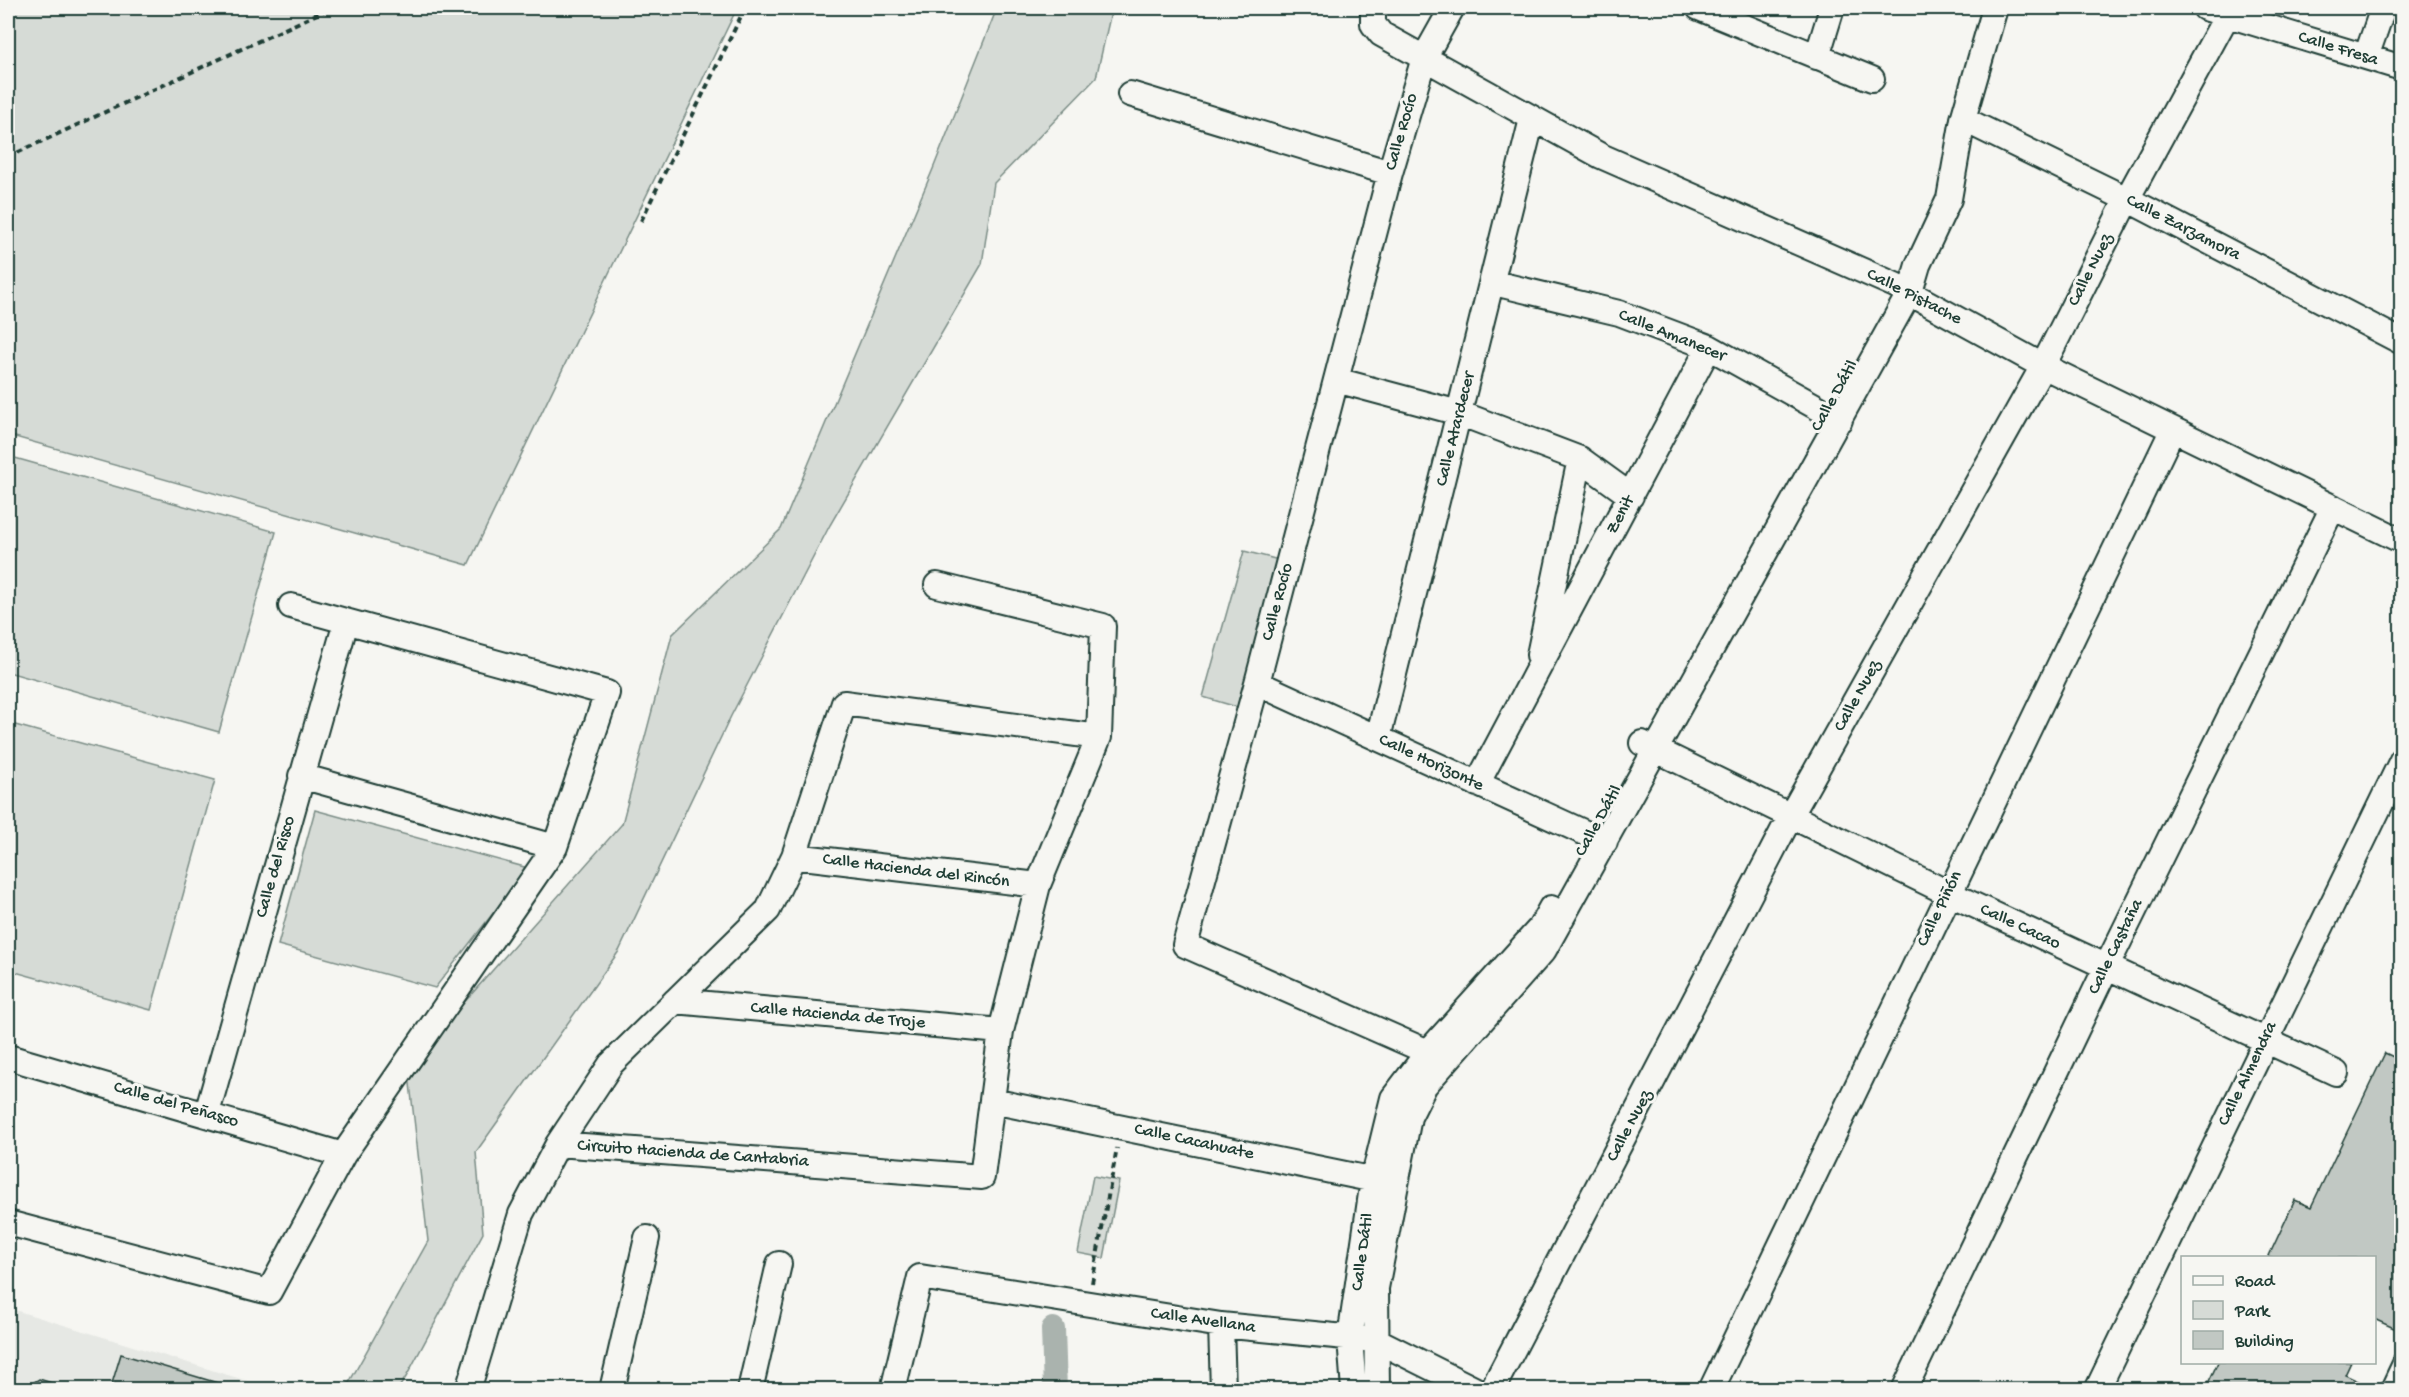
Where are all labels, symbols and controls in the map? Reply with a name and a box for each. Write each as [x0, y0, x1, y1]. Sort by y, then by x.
street label: Calle Fresa [2295, 27, 2382, 71]
street label: Calle Rocío [1381, 91, 1423, 173]
street label: Calle Zarzamora [2122, 190, 2245, 266]
street label: Calle Nuez [2064, 229, 2119, 310]
street label: Calle Pistache [1863, 264, 1966, 330]
street label: Calle Amanecer [1615, 305, 1730, 368]
street label: Calle Dátil [1807, 357, 1863, 435]
street label: Calle Atardecer [1432, 368, 1481, 488]
street label: Zenit [1602, 491, 1641, 538]
street label: Calle Rocío [1258, 561, 1298, 643]
street label: Calle Nuez [1830, 656, 1887, 735]
street label: Calle Horizonte [1375, 729, 1488, 797]
street label: Calle Dátil [1571, 782, 1627, 860]
street label: Calle del Risco [251, 814, 301, 920]
street label: Calle Hacienda del Rincón [821, 849, 1011, 893]
street label: Calle Piñón [1913, 867, 1967, 950]
street label: Calle Castaña [2084, 895, 2149, 998]
street label: Calle Cacao [1976, 899, 2064, 955]
street label: Calle Hacienda de Troje [750, 998, 927, 1034]
street label: Calle Almendra [2214, 1018, 2283, 1130]
street label: Calle del Peñasco [111, 1077, 241, 1133]
street label: Calle Nuez [1602, 1085, 1658, 1166]
street label: Calle Cacahuate [1132, 1119, 1256, 1165]
street label: Circuito Hacienda de Cantabria [577, 1135, 810, 1173]
street label: Calle Dátil [1347, 1212, 1379, 1292]
legend [2181, 1256, 2376, 1364]
text: Road [2235, 1272, 2276, 1293]
text: Park [2234, 1302, 2271, 1323]
street label: Calle Avellana [1149, 1303, 1258, 1339]
text: Building [2234, 1332, 2294, 1353]

